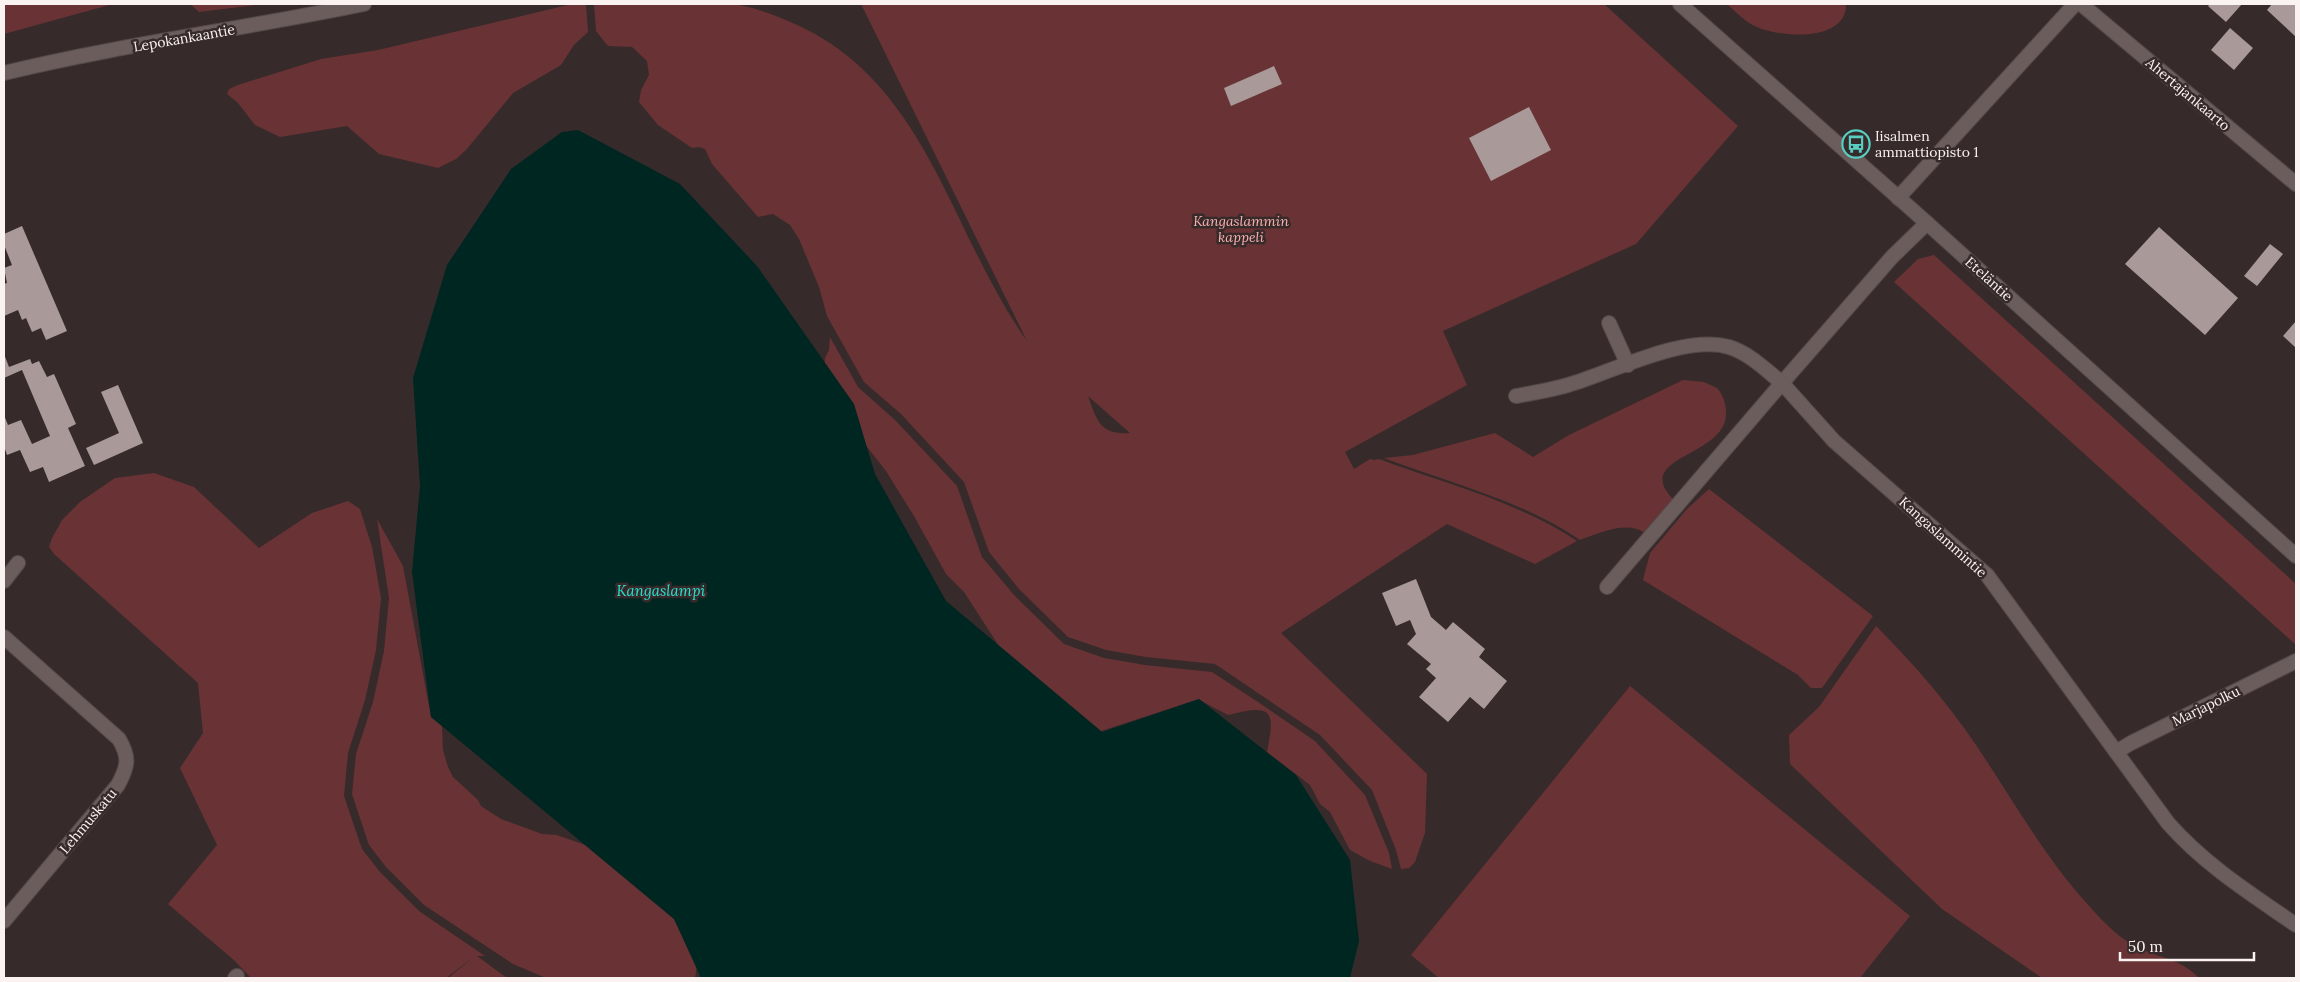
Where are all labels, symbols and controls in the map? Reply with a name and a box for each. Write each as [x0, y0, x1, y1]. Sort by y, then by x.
street label: Lepokankaantie [132, 20, 237, 56]
street label: Ahertajankaarto [2141, 53, 2234, 135]
place label: Iisalmen ammattiopisto 1 [1875, 127, 1979, 161]
bus stop icon: Iisalmen ammattiopisto 1 [1841, 129, 1871, 159]
park label: Kangaslammin kappeli [1193, 212, 1289, 246]
street label: Eteläntie [1961, 253, 2017, 305]
street label: Kangaslammintie [1895, 493, 1991, 581]
water label: Kangaslampi [617, 581, 706, 600]
street label: Marjapolku [2169, 682, 2243, 730]
street label: Lehmuskatu [55, 785, 121, 857]
scale bar [2120, 930, 2254, 962]
text: 50 m [2128, 937, 2163, 956]

